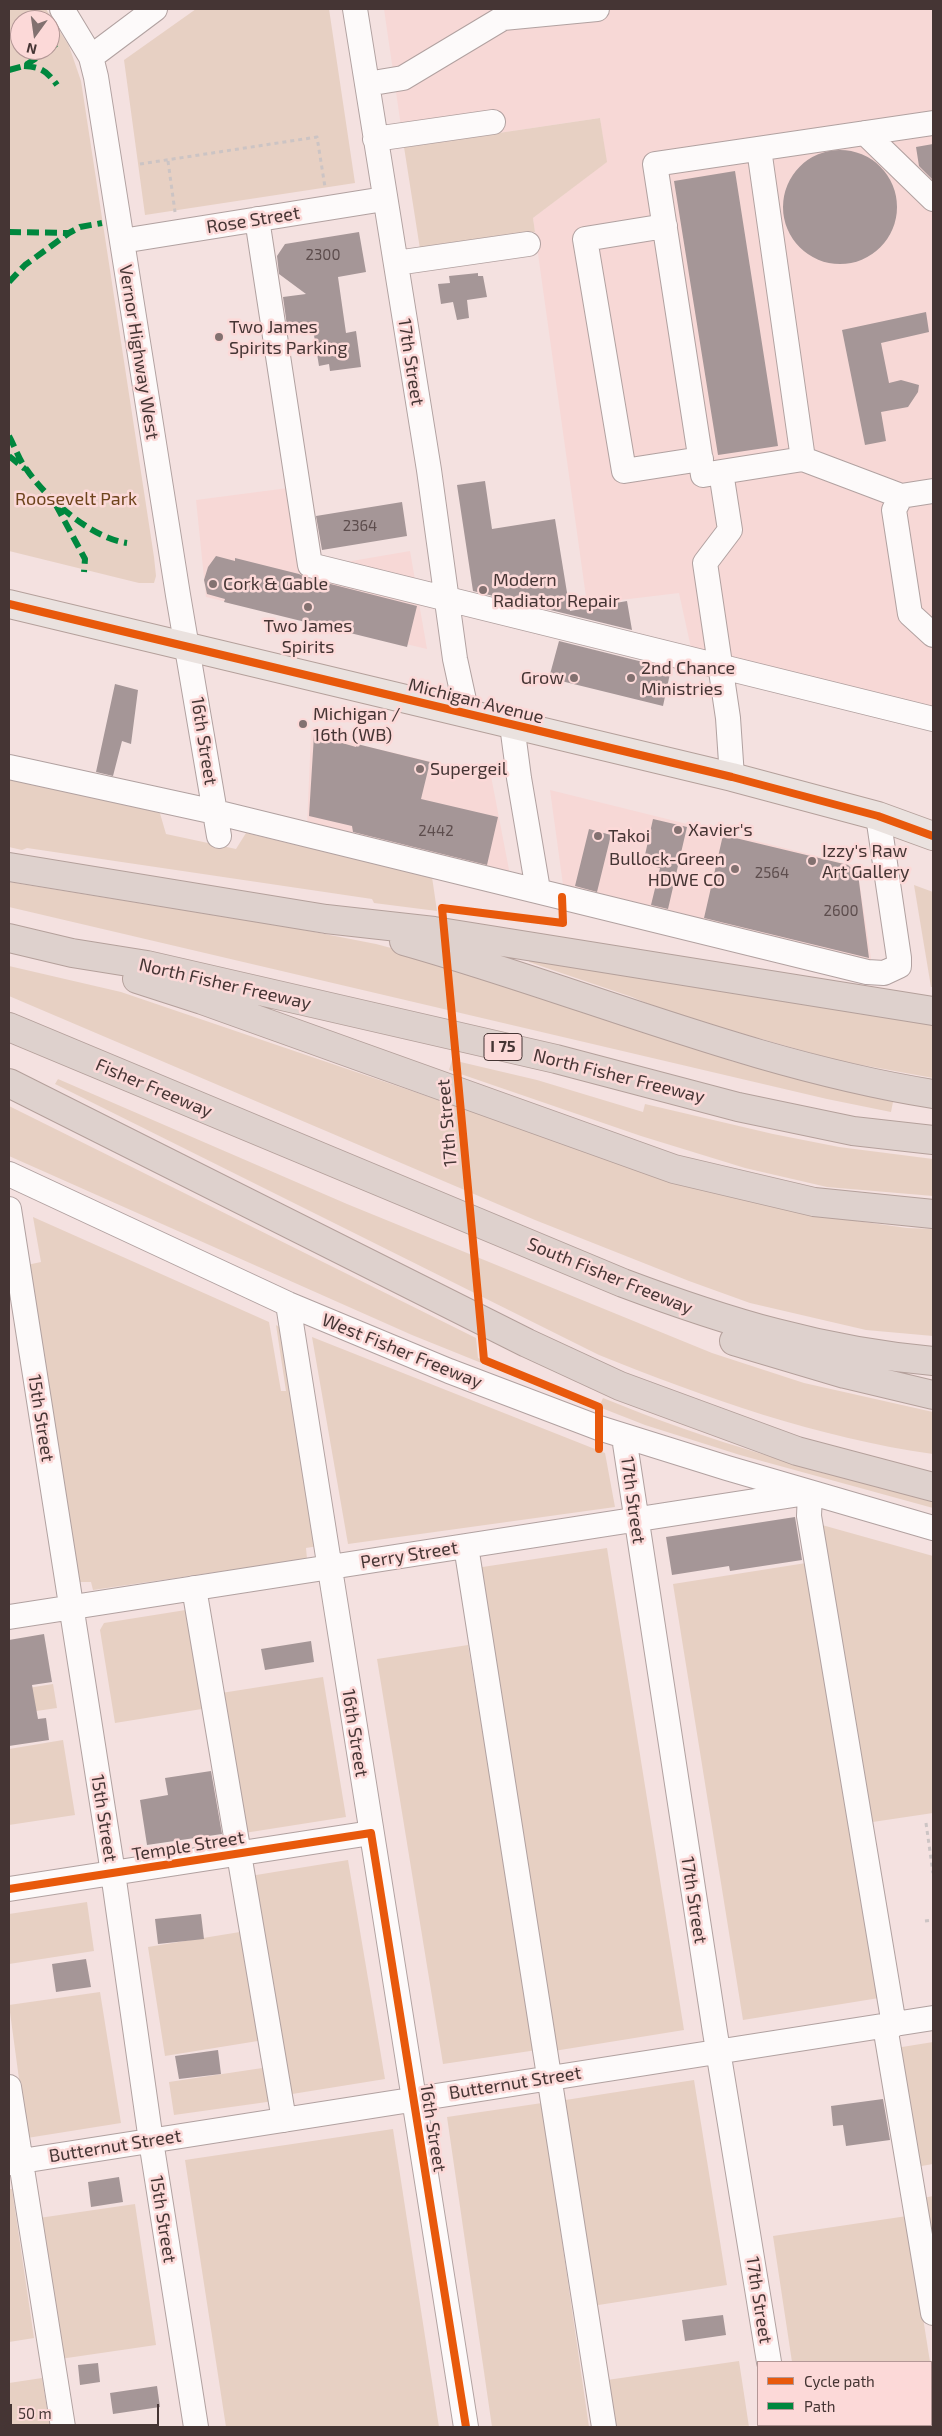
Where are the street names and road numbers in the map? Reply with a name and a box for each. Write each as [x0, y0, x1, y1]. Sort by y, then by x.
street label: Rose Street [205, 202, 301, 238]
street label: Vernor Highway West [115, 263, 163, 441]
street label: 17th Street [393, 317, 429, 407]
street label: Michigan Avenue [406, 674, 546, 728]
street label: 16th Street [186, 695, 222, 787]
street label: North Fisher Freeway [137, 954, 313, 1014]
road number: I 75 [484, 1034, 522, 1060]
street label: North Fisher Freeway [531, 1044, 707, 1108]
street label: Fisher Freeway [92, 1054, 216, 1122]
street label: 17th Street [432, 1078, 462, 1168]
street label: South Fisher Freeway [524, 1233, 696, 1319]
street label: West Fisher Freeway [319, 1309, 485, 1393]
street label: 15th Street [23, 1373, 59, 1463]
street label: 17th Street [616, 1455, 650, 1545]
street label: Perry Street [359, 1537, 459, 1573]
street label: 16th Street [337, 1687, 373, 1779]
street label: 15th Street [86, 1773, 122, 1863]
street label: Temple Street [130, 1826, 246, 1866]
street label: 17th Street [676, 1855, 712, 1945]
street label: Butternut Street [447, 2062, 583, 2104]
street label: 16th Street [415, 2082, 451, 2174]
street label: Butternut Street [47, 2125, 183, 2167]
street label: 15th Street [145, 2174, 181, 2264]
street label: 17th Street [741, 2255, 777, 2345]

